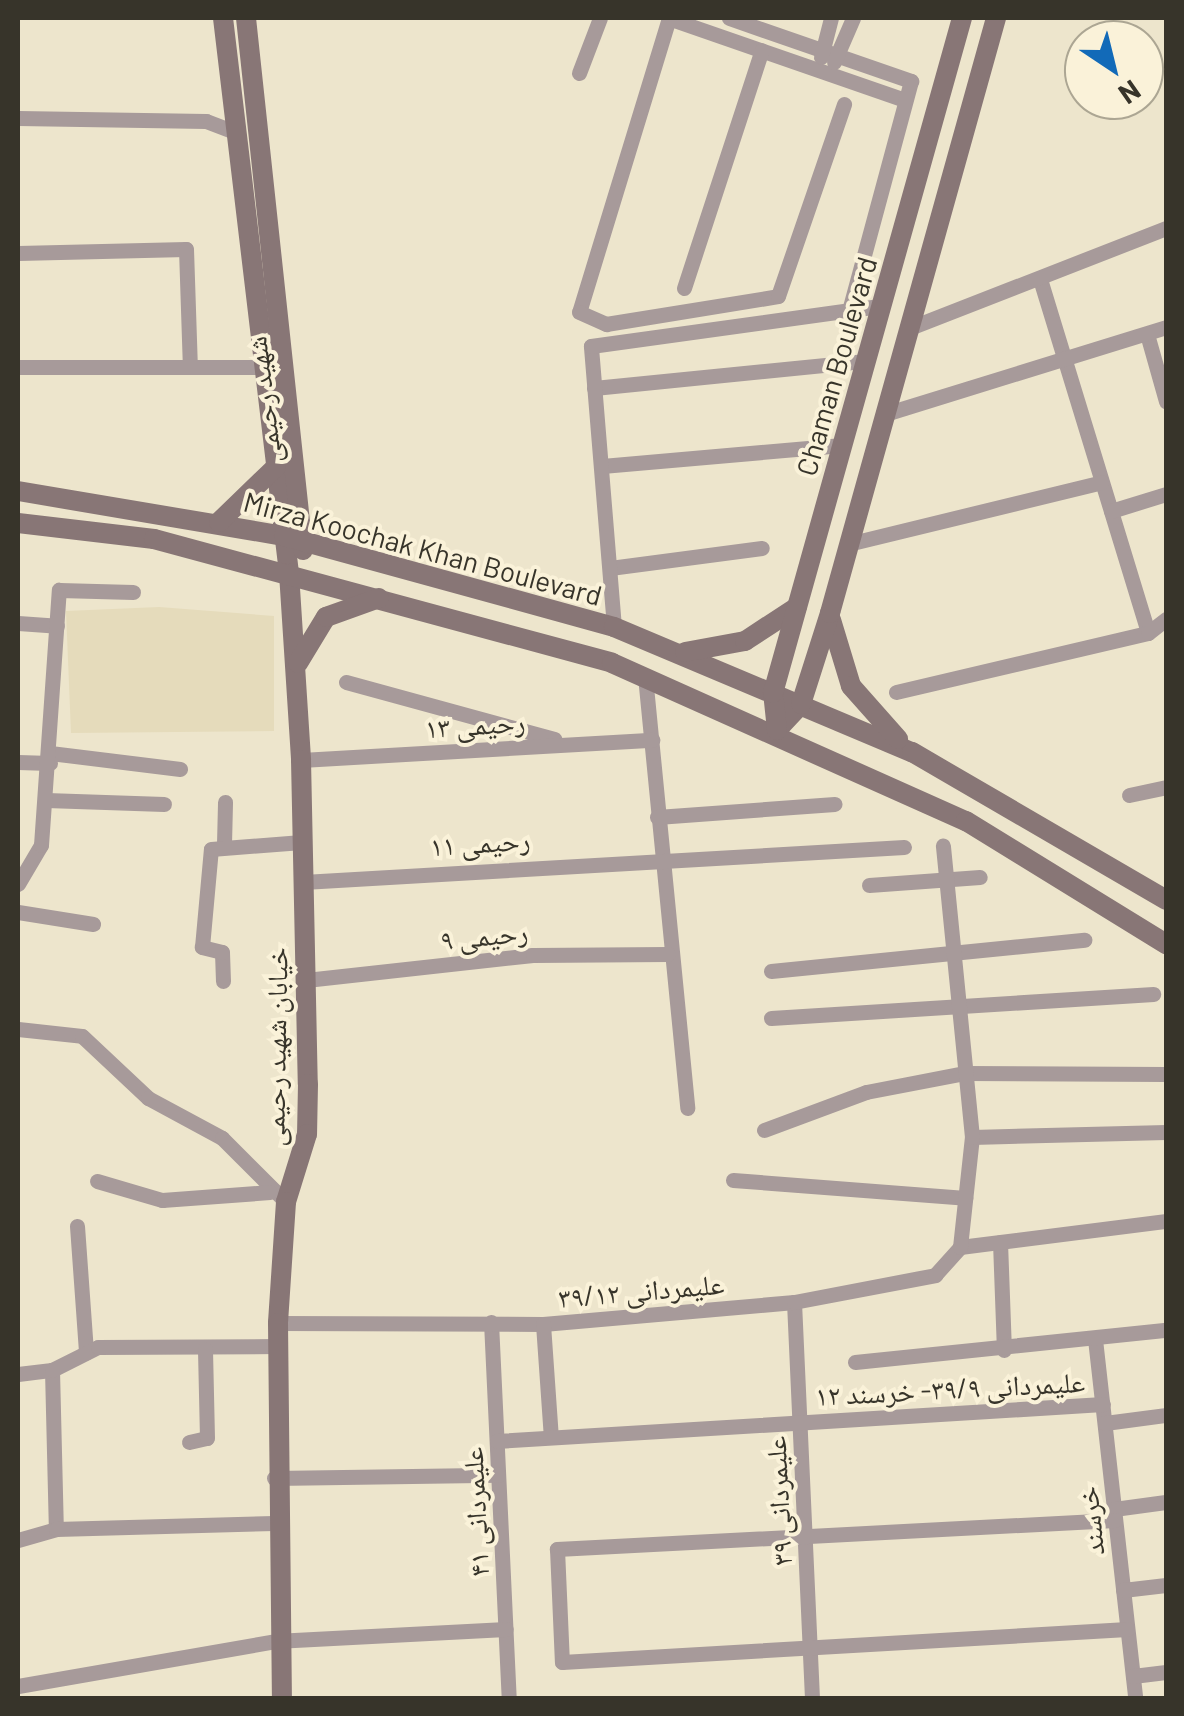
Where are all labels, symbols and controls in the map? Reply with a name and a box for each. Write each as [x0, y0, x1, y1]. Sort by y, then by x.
north arrow [1064, 20, 1164, 120]
text: N [1113, 74, 1147, 112]
street label: Chaman Boulevard [789, 253, 883, 479]
street label: شهید رحیمی [239, 335, 287, 465]
street label: Mirza Koochak Khan Boulevard [240, 484, 606, 612]
street label: رحیمی ۱۳ [424, 704, 526, 744]
street label: رحیمی ۱۱ [429, 822, 531, 862]
street label: رحیمی ۹ [439, 914, 529, 956]
street label: خیابان شهید رحیمی [256, 947, 294, 1147]
street label: علیمردانی ۳۹/۱۲ [557, 1266, 725, 1314]
street label: علیمردانی ۳۹/۹- خرسند ۱۲ [814, 1364, 1086, 1412]
street label: علیمردانی ۳۹ [758, 1435, 798, 1567]
street label: علیمردانی ۴۱ [455, 1446, 495, 1578]
street label: خرسند [1070, 1485, 1110, 1557]

